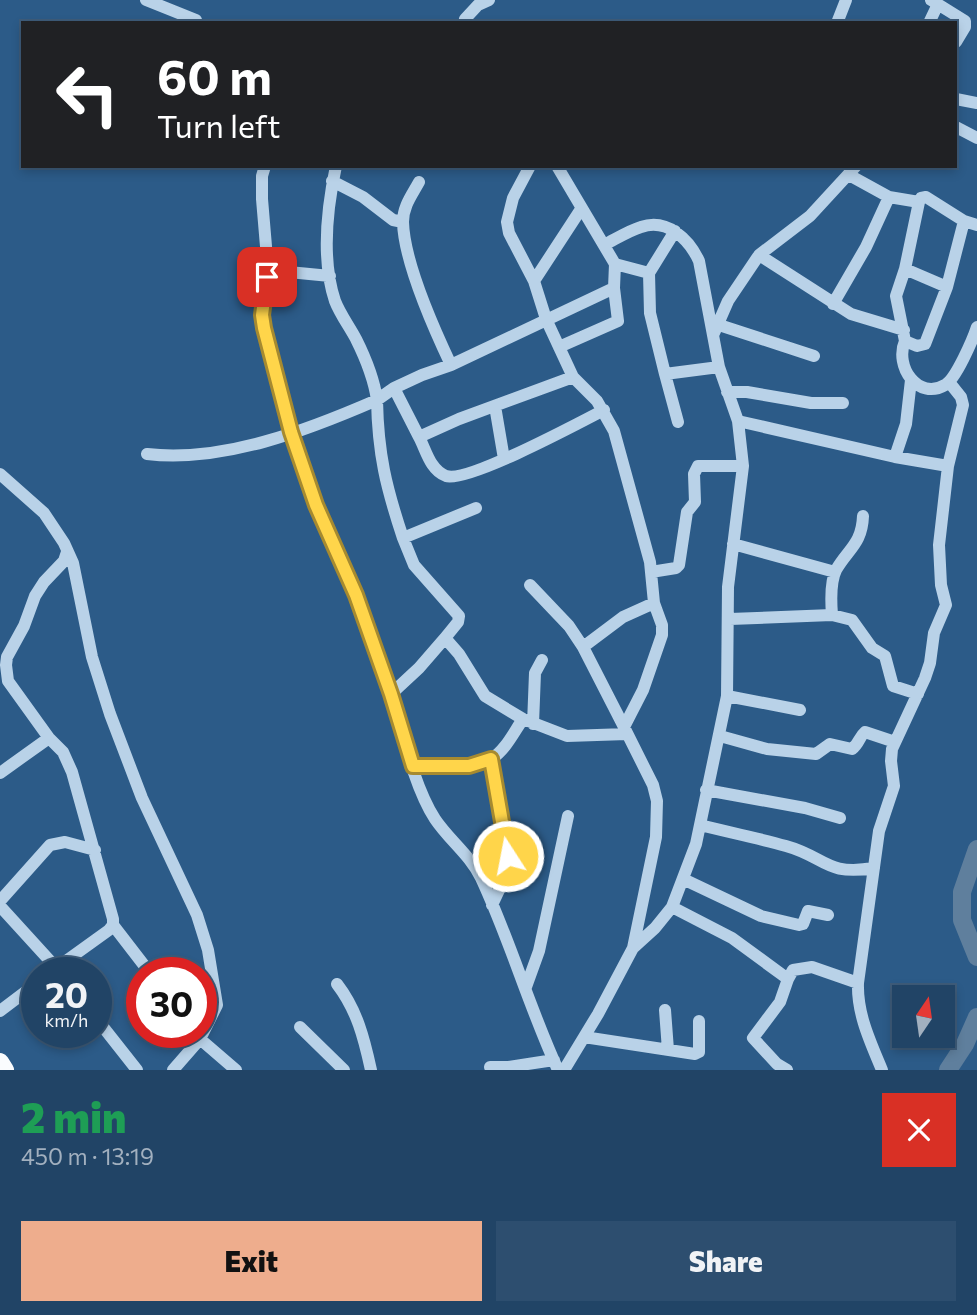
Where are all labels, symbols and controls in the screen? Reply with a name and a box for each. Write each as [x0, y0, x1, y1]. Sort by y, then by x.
text: 60 m [157, 45, 272, 105]
icon: left [42, 49, 133, 140]
text: Turn left [157, 105, 281, 145]
pin [237, 247, 297, 307]
icon: arrive [248, 258, 286, 296]
position arrow [471, 819, 545, 893]
speed limit sign: 30 [126, 957, 217, 1048]
text: 20 [45, 972, 88, 1015]
north arrow [892, 985, 956, 1048]
map controls [892, 985, 955, 1048]
text: km/h [45, 1009, 88, 1031]
text: 2 min [21, 1090, 127, 1142]
button: close [882, 1093, 956, 1167]
text: 450 m · 13:19 [21, 1142, 154, 1170]
button: Exit [21, 1221, 482, 1301]
button: Share [496, 1221, 956, 1301]

